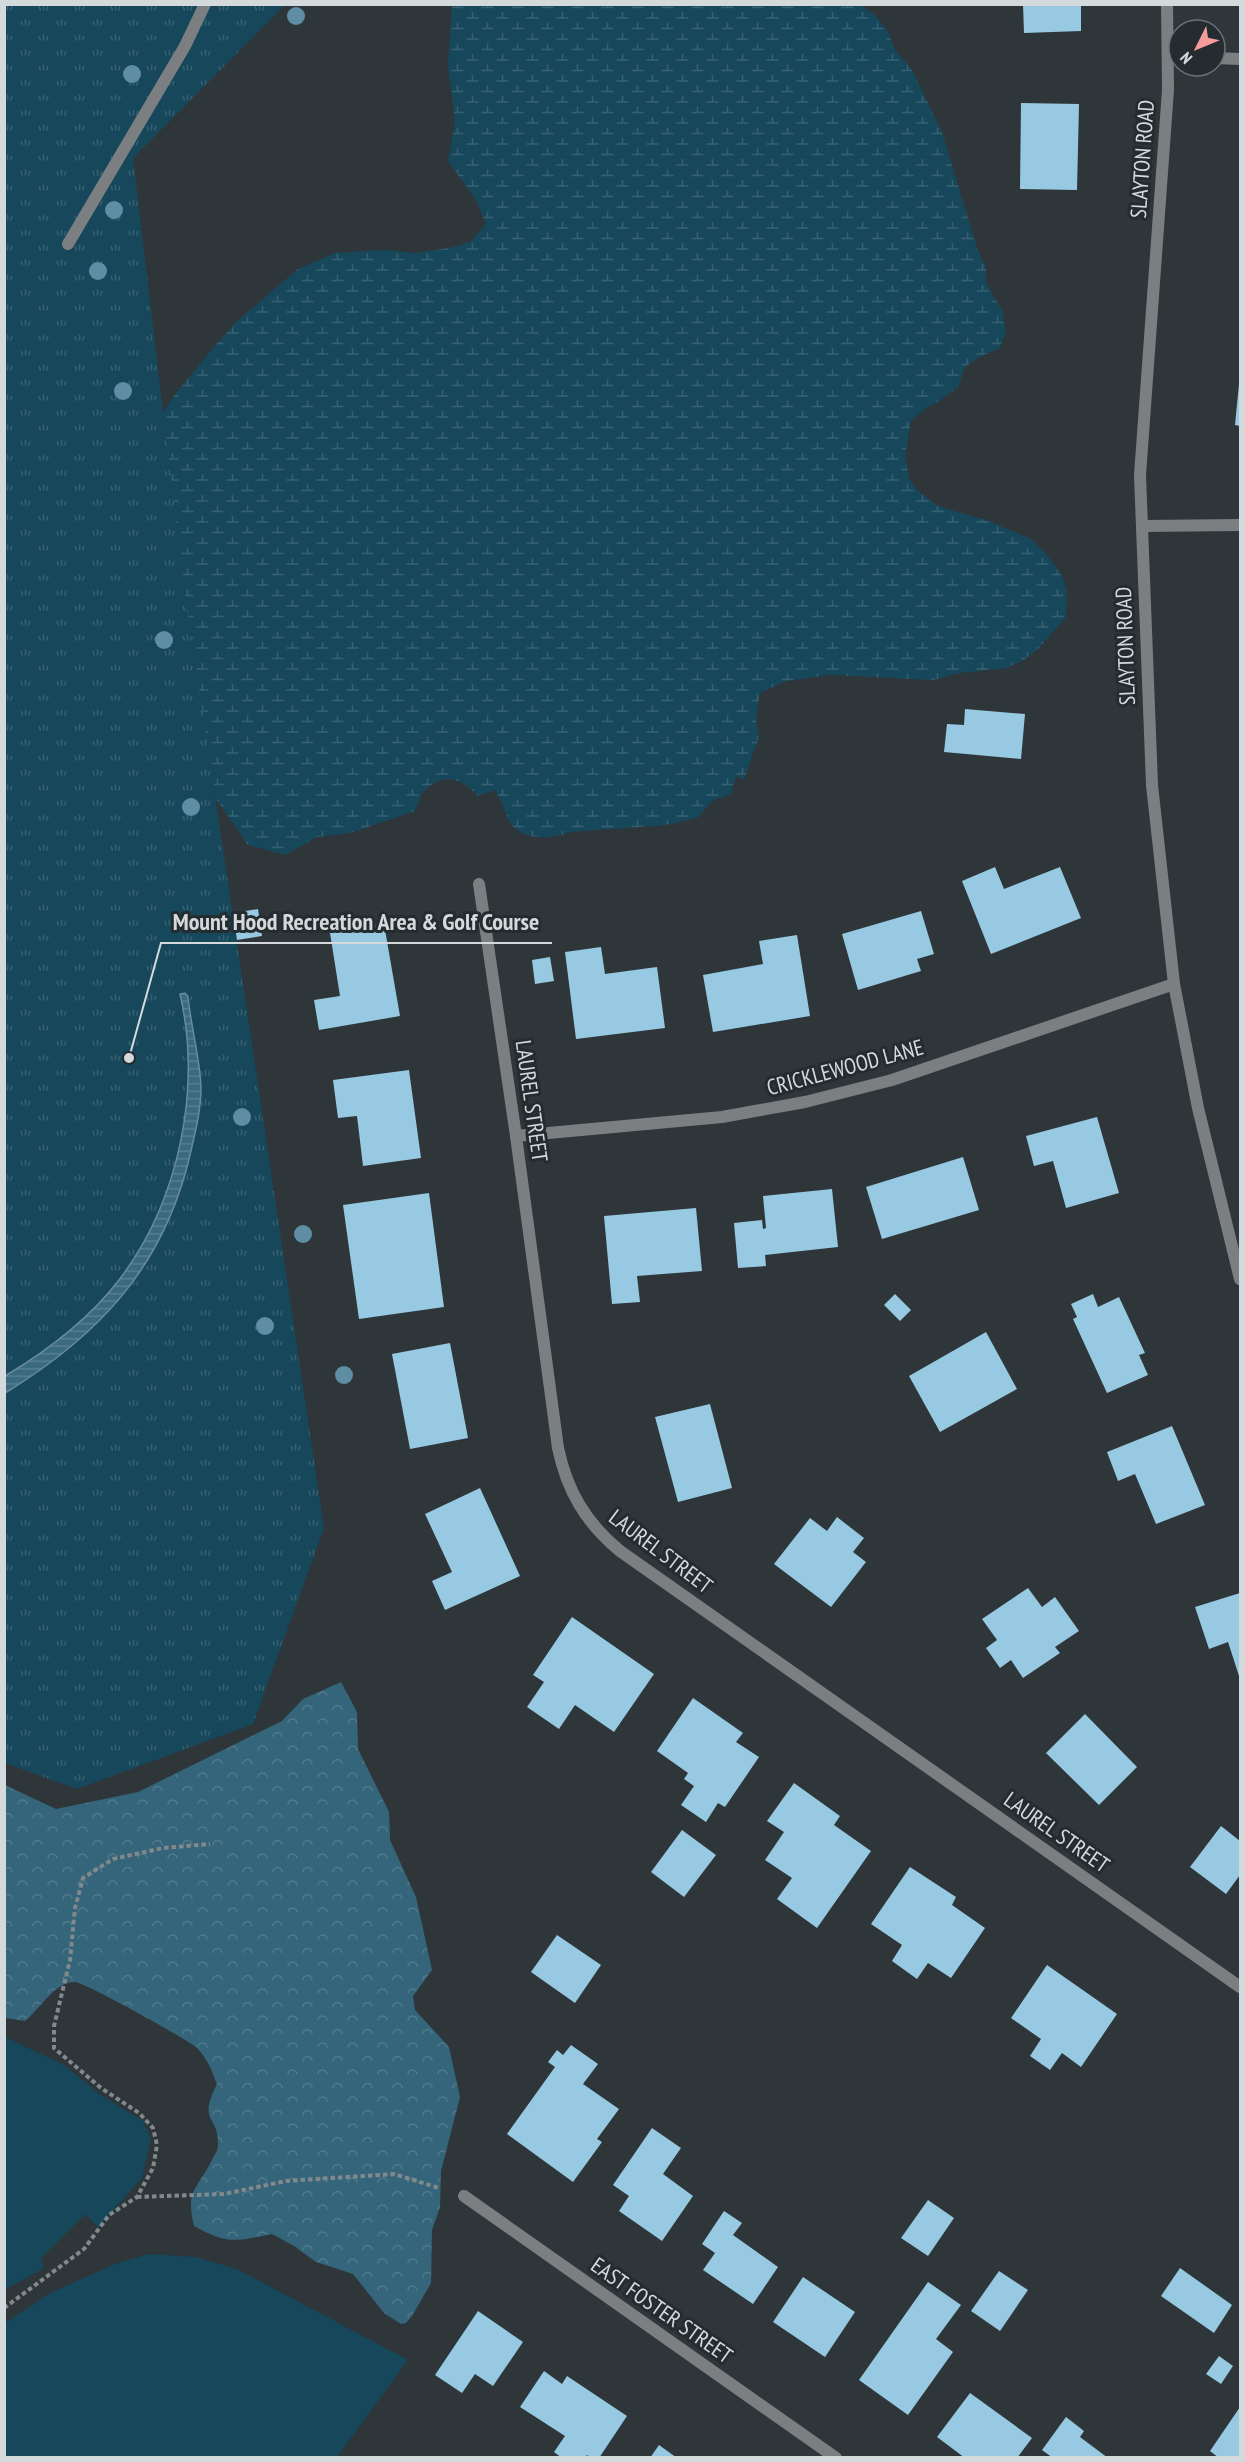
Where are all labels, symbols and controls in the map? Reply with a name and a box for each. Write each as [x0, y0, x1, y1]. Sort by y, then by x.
north arrow [1167, 18, 1227, 78]
text: N [1176, 48, 1196, 68]
street label: SLAYTON ROAD [1124, 99, 1160, 219]
street label: SLAYTON ROAD [1109, 586, 1141, 706]
callout: Mount Hood Recreation Area & Golf Course [161, 901, 552, 943]
text: Mount Hood Recreation Area & Golf Course [173, 906, 539, 937]
street label: CRICKLEWOOD LANE [764, 1033, 926, 1101]
street label: LAUREL STREET [510, 1038, 554, 1164]
street label: LAUREL STREET [604, 1503, 719, 1599]
street label: LAUREL STREET [999, 1785, 1115, 1879]
street label: EAST FOSTER STREET [586, 2251, 738, 2369]

